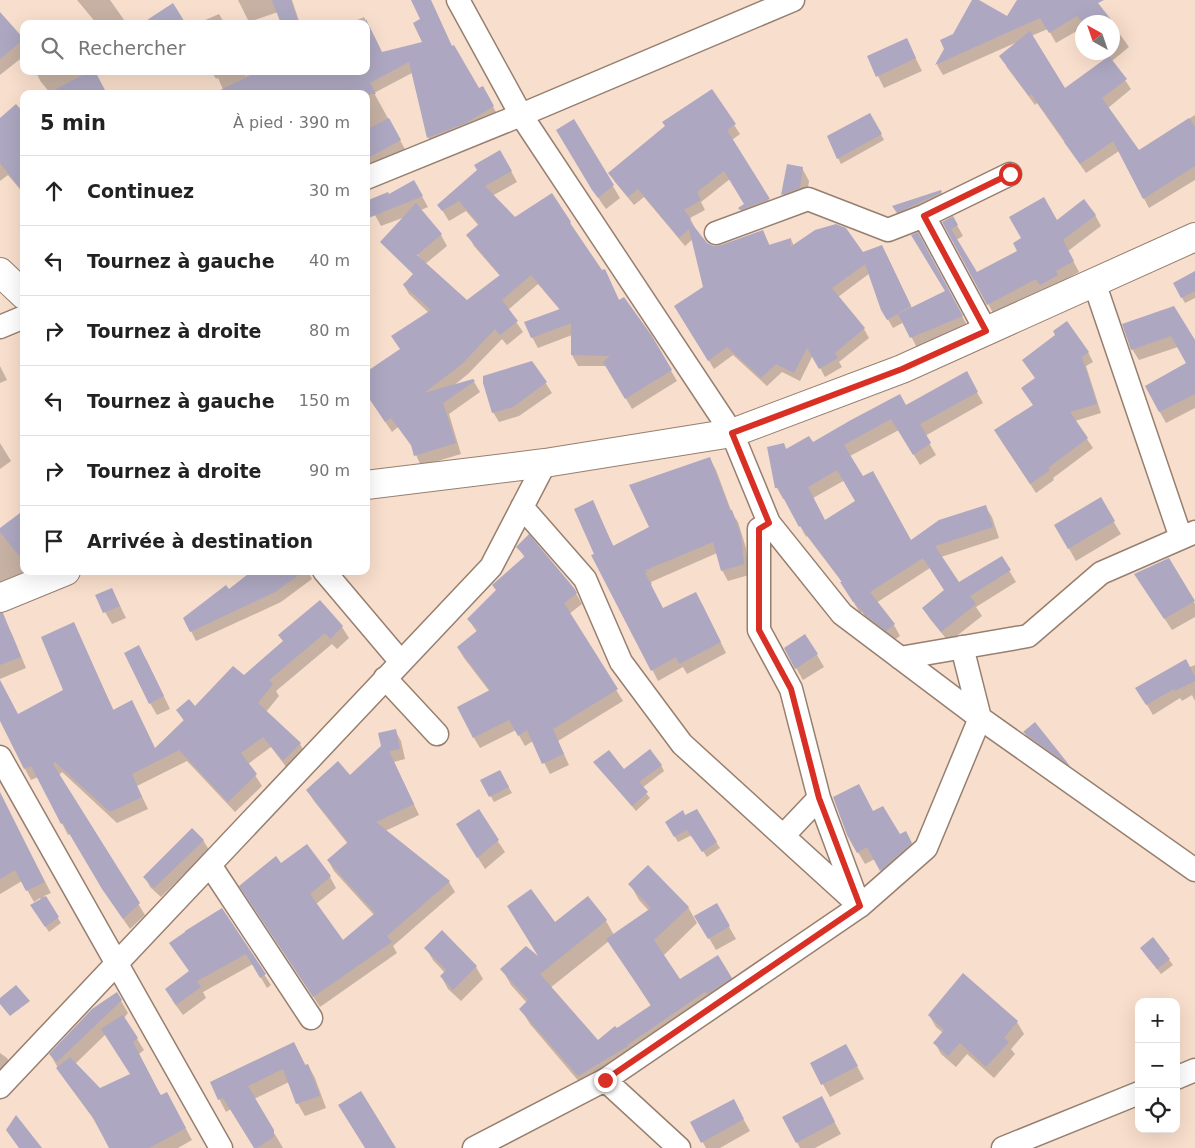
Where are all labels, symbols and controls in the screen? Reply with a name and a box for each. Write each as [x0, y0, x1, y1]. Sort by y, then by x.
north arrow [1075, 15, 1120, 60]
search box [20, 20, 370, 75]
icon: search [38, 34, 66, 62]
text: Rechercher [78, 37, 186, 59]
text: 5 min [40, 111, 106, 135]
text: À pied · 390 m [233, 113, 350, 132]
route start [999, 163, 1022, 186]
icon: ahead [40, 177, 68, 205]
text: Continuez [87, 180, 194, 202]
text: 30 m [309, 181, 350, 200]
icon: left [40, 247, 68, 275]
text: Tournez à gauche [87, 250, 275, 272]
text: 40 m [309, 251, 350, 270]
icon: right [40, 317, 68, 345]
text: Tournez à droite [87, 320, 261, 342]
text: 80 m [309, 321, 350, 340]
icon: left [40, 387, 68, 415]
text: Tournez à gauche [87, 390, 275, 412]
text: 150 m [299, 391, 350, 410]
icon: right [40, 457, 68, 485]
text: Tournez à droite [87, 460, 261, 482]
text: 90 m [309, 461, 350, 480]
icon: arrive [40, 527, 68, 555]
text: Arrivée à destination [87, 530, 313, 552]
map controls [1135, 998, 1180, 1133]
button: + [1135, 998, 1180, 1043]
button: − [1135, 1043, 1180, 1088]
route end [594, 1069, 617, 1092]
button: locate [1135, 1088, 1180, 1133]

